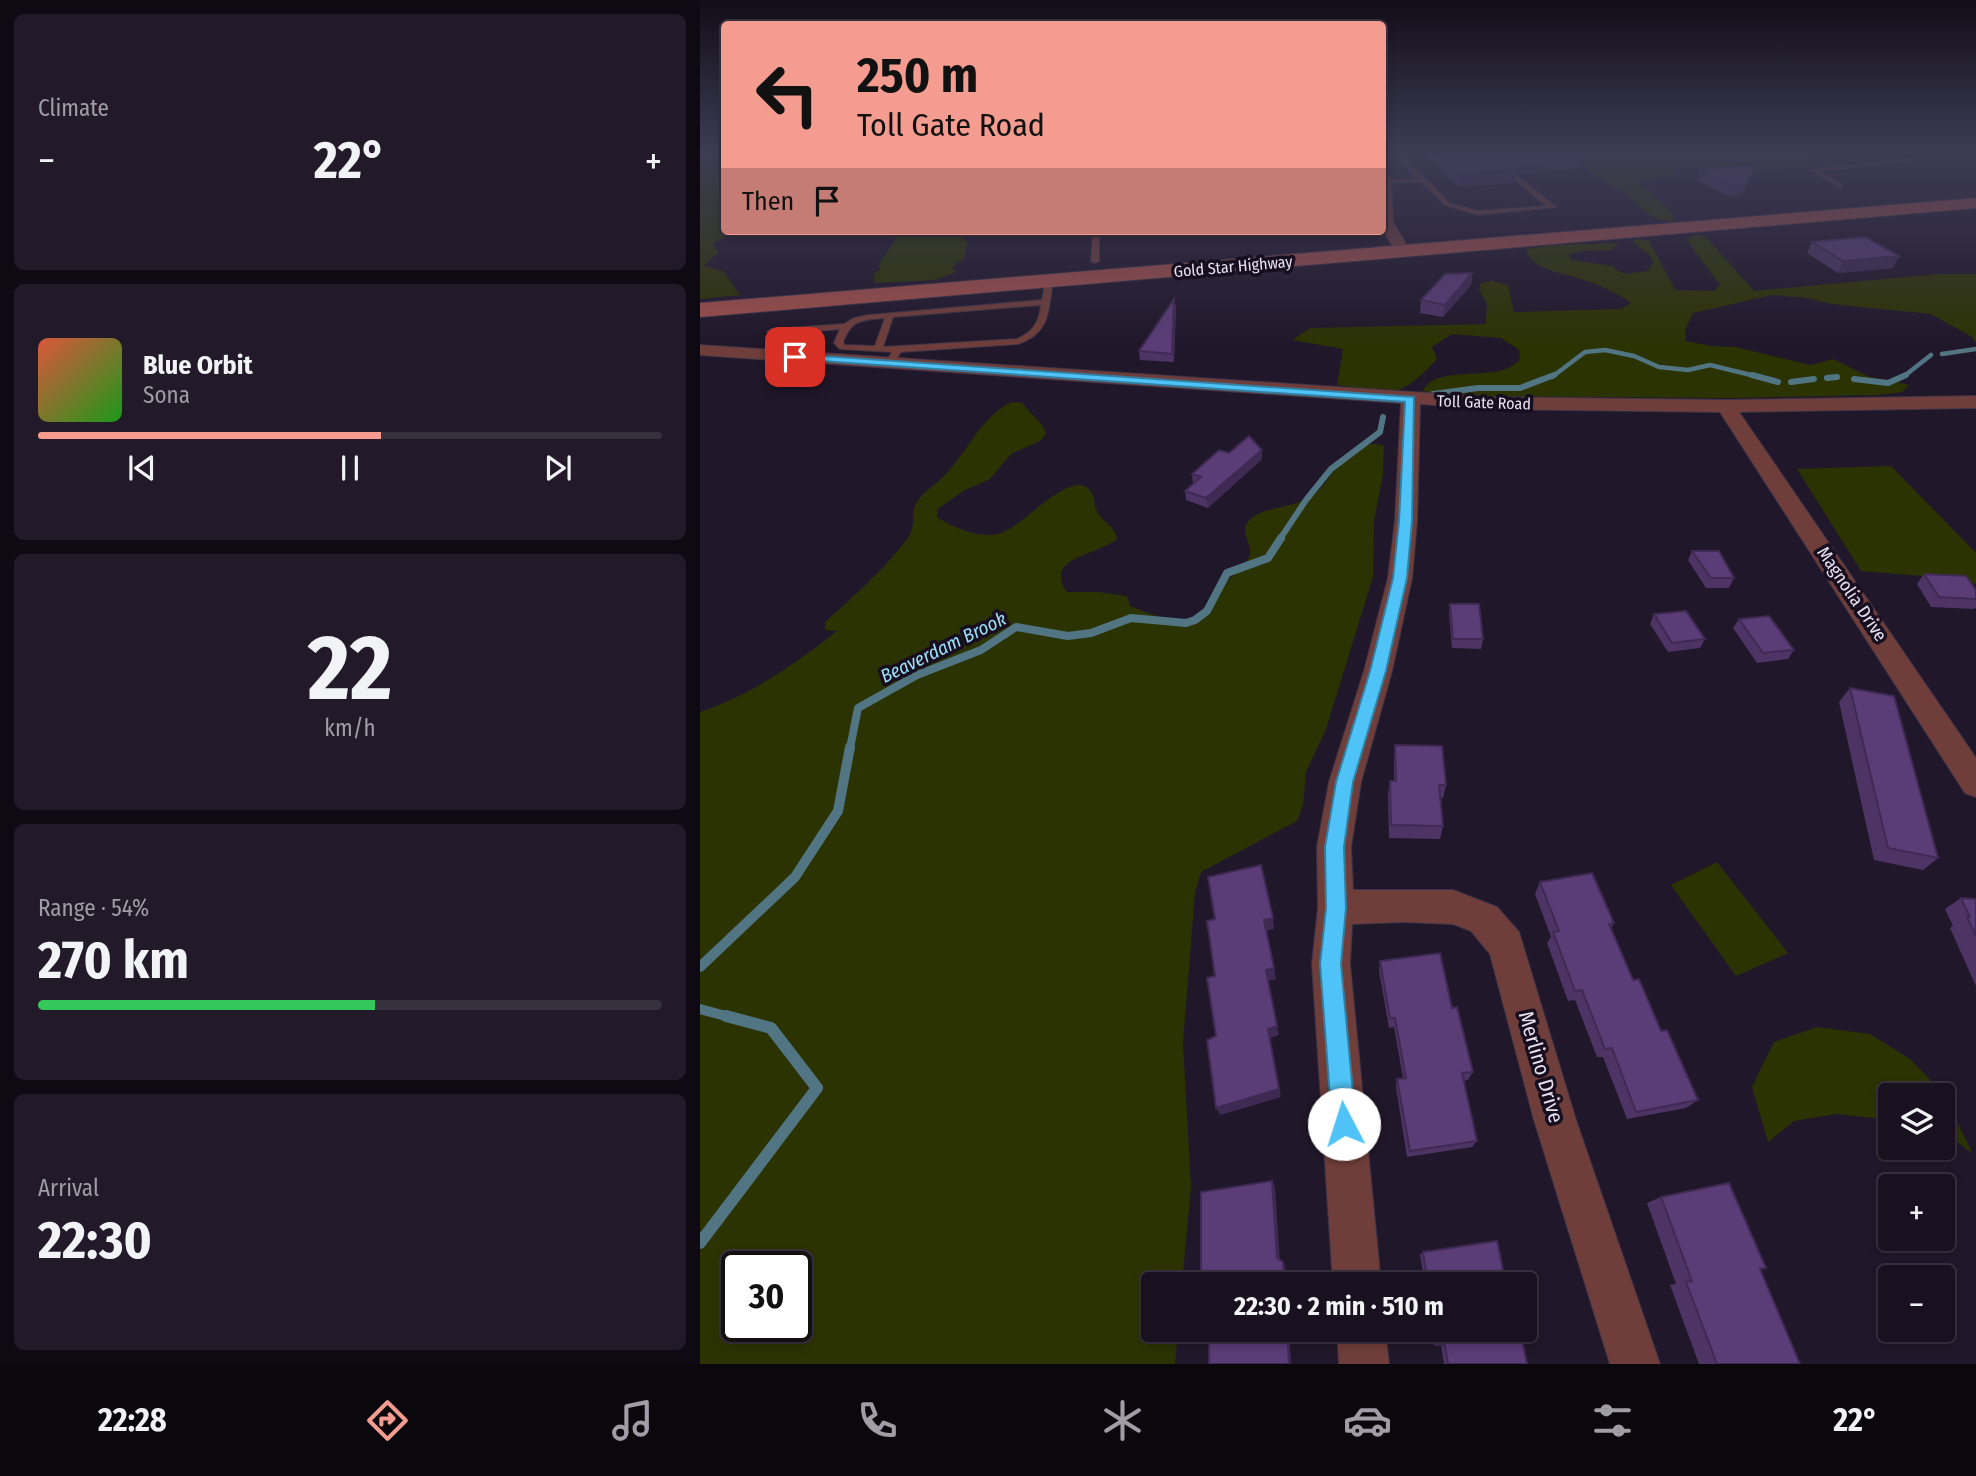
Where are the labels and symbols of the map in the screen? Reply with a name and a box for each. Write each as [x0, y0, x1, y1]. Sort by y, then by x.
street label: Gold Star Highway [1173, 252, 1294, 281]
pin [765, 327, 825, 387]
street label: Toll Gate Road [1437, 391, 1531, 414]
street label: Magnolia Drive [1812, 543, 1892, 646]
water label: Beaverdam Brook [877, 607, 1010, 688]
street label: Merlino Drive [1513, 1008, 1569, 1126]
position arrow [1307, 1087, 1381, 1161]
speed limit sign: 30 [721, 1251, 812, 1342]

